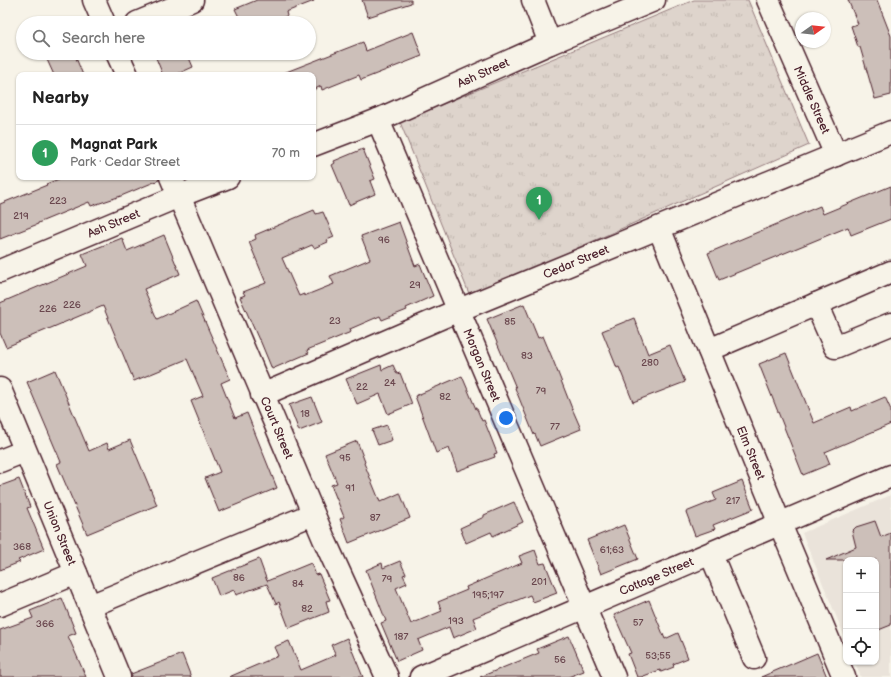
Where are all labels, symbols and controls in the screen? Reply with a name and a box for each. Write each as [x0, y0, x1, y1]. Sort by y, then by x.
north arrow [795, 12, 831, 48]
search box [16, 16, 316, 60]
icon: search [30, 27, 52, 49]
text: Search here [62, 29, 145, 48]
street label: Ash Street [455, 55, 512, 91]
street label: Middle Street [790, 64, 833, 136]
text: Nearby [32, 88, 89, 108]
text: Magnat Park [70, 135, 157, 154]
text: 1 [42, 145, 48, 161]
text: 70 m [272, 145, 300, 161]
text: Park · Cedar Street [70, 154, 180, 170]
pin: 1 [526, 187, 552, 220]
house number: 223 [49, 195, 67, 207]
street label: Ash Street [85, 206, 142, 241]
house number: 219 [13, 210, 29, 222]
house number: 96 [378, 234, 390, 246]
street label: Cedar Street [541, 241, 611, 282]
house number: 29 [409, 279, 421, 291]
house number: 226 [63, 299, 81, 311]
house number: 226 [39, 303, 57, 315]
house number: 23 [329, 315, 341, 327]
house number: 85 [504, 316, 516, 328]
street label: Morgan Street [460, 326, 504, 404]
house number: 83 [521, 350, 533, 362]
house number: 280 [641, 357, 659, 369]
house number: 24 [384, 377, 396, 389]
house number: 22 [356, 381, 368, 393]
house number: 79 [536, 385, 547, 397]
house number: 82 [439, 391, 451, 403]
street label: Court Street [257, 394, 297, 461]
house number: 18 [300, 408, 310, 420]
your location [496, 408, 516, 428]
house number: 77 [550, 421, 560, 433]
street label: Elm Street [733, 424, 769, 482]
house number: 95 [339, 452, 351, 464]
house number: 91 [345, 482, 355, 494]
house number: 217 [726, 495, 740, 507]
street label: Union Street [40, 499, 80, 568]
house number: 87 [370, 512, 380, 524]
house number: 368 [13, 541, 31, 553]
house number: 61;63 [600, 544, 624, 556]
street label: Cottage Street [617, 554, 696, 599]
map controls [843, 557, 879, 665]
button: + [843, 557, 879, 593]
house number: 86 [233, 572, 245, 584]
house number: 79 [382, 573, 393, 585]
house number: 201 [531, 576, 547, 588]
house number: 84 [292, 578, 304, 590]
house number: 195;197 [472, 589, 504, 601]
button: − [843, 593, 879, 629]
house number: 82 [301, 603, 313, 615]
house number: 193 [448, 615, 464, 627]
house number: 57 [633, 617, 643, 629]
house number: 366 [36, 618, 54, 630]
button: locate [843, 629, 879, 665]
house number: 187 [394, 631, 408, 643]
house number: 53;55 [645, 650, 671, 662]
house number: 56 [554, 654, 566, 666]

